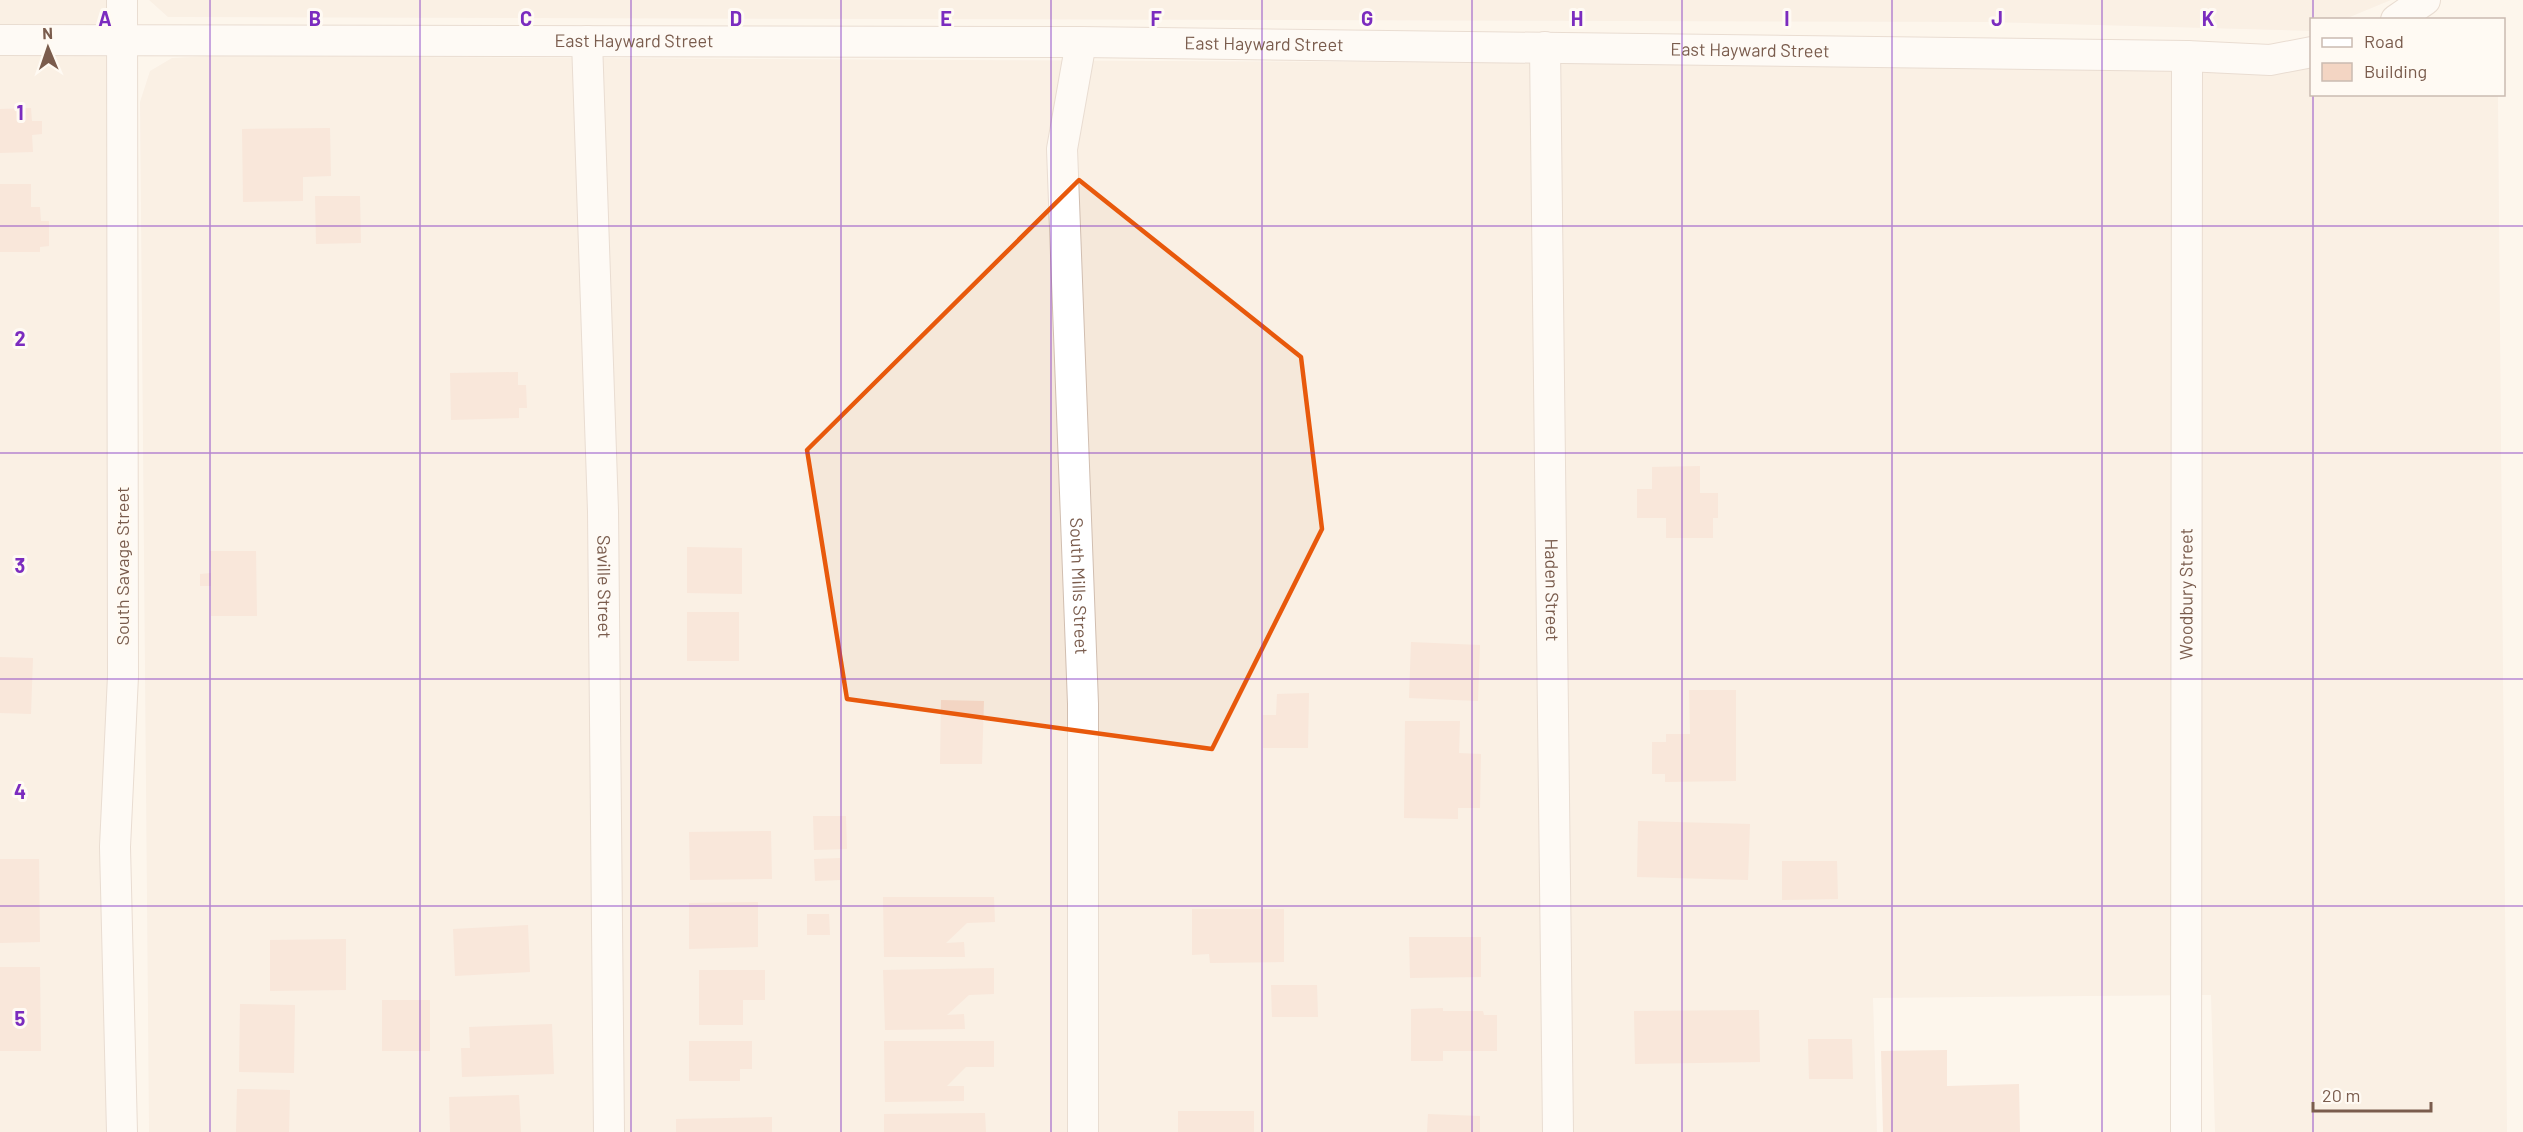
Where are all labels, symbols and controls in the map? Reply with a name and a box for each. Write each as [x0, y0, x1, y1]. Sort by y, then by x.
text: A [98, 6, 112, 30]
text: B [309, 6, 321, 30]
text: C [520, 6, 532, 30]
text: D [730, 6, 742, 30]
text: E [940, 6, 952, 30]
text: F [1150, 6, 1162, 30]
text: G [1361, 6, 1373, 30]
text: H [1571, 6, 1583, 30]
text: I [1784, 6, 1790, 30]
text: J [1991, 6, 2003, 30]
text: K [2202, 6, 2215, 30]
north arrow [18, 18, 78, 78]
legend [2310, 18, 2505, 96]
text: N [42, 23, 53, 42]
street label: East Hayward Street [554, 29, 714, 51]
text: Road [2364, 30, 2404, 52]
street label: East Hayward Street [1184, 31, 1344, 55]
street label: East Hayward Street [1670, 37, 1830, 61]
text: Building [2364, 60, 2427, 82]
text: 1 [16, 100, 24, 124]
text: 2 [14, 326, 26, 350]
street label: South Savage Street [111, 487, 133, 645]
street label: South Mills Street [1066, 517, 1093, 655]
street label: Woodbury Street [2174, 528, 2197, 660]
street label: Saville Street [593, 535, 616, 639]
street label: Haden Street [1541, 538, 1564, 642]
text: 3 [15, 553, 25, 577]
text: 4 [14, 779, 26, 803]
text: 5 [15, 1006, 26, 1030]
scale bar [2313, 1075, 2432, 1113]
text: 20 m [2322, 1084, 2360, 1106]

